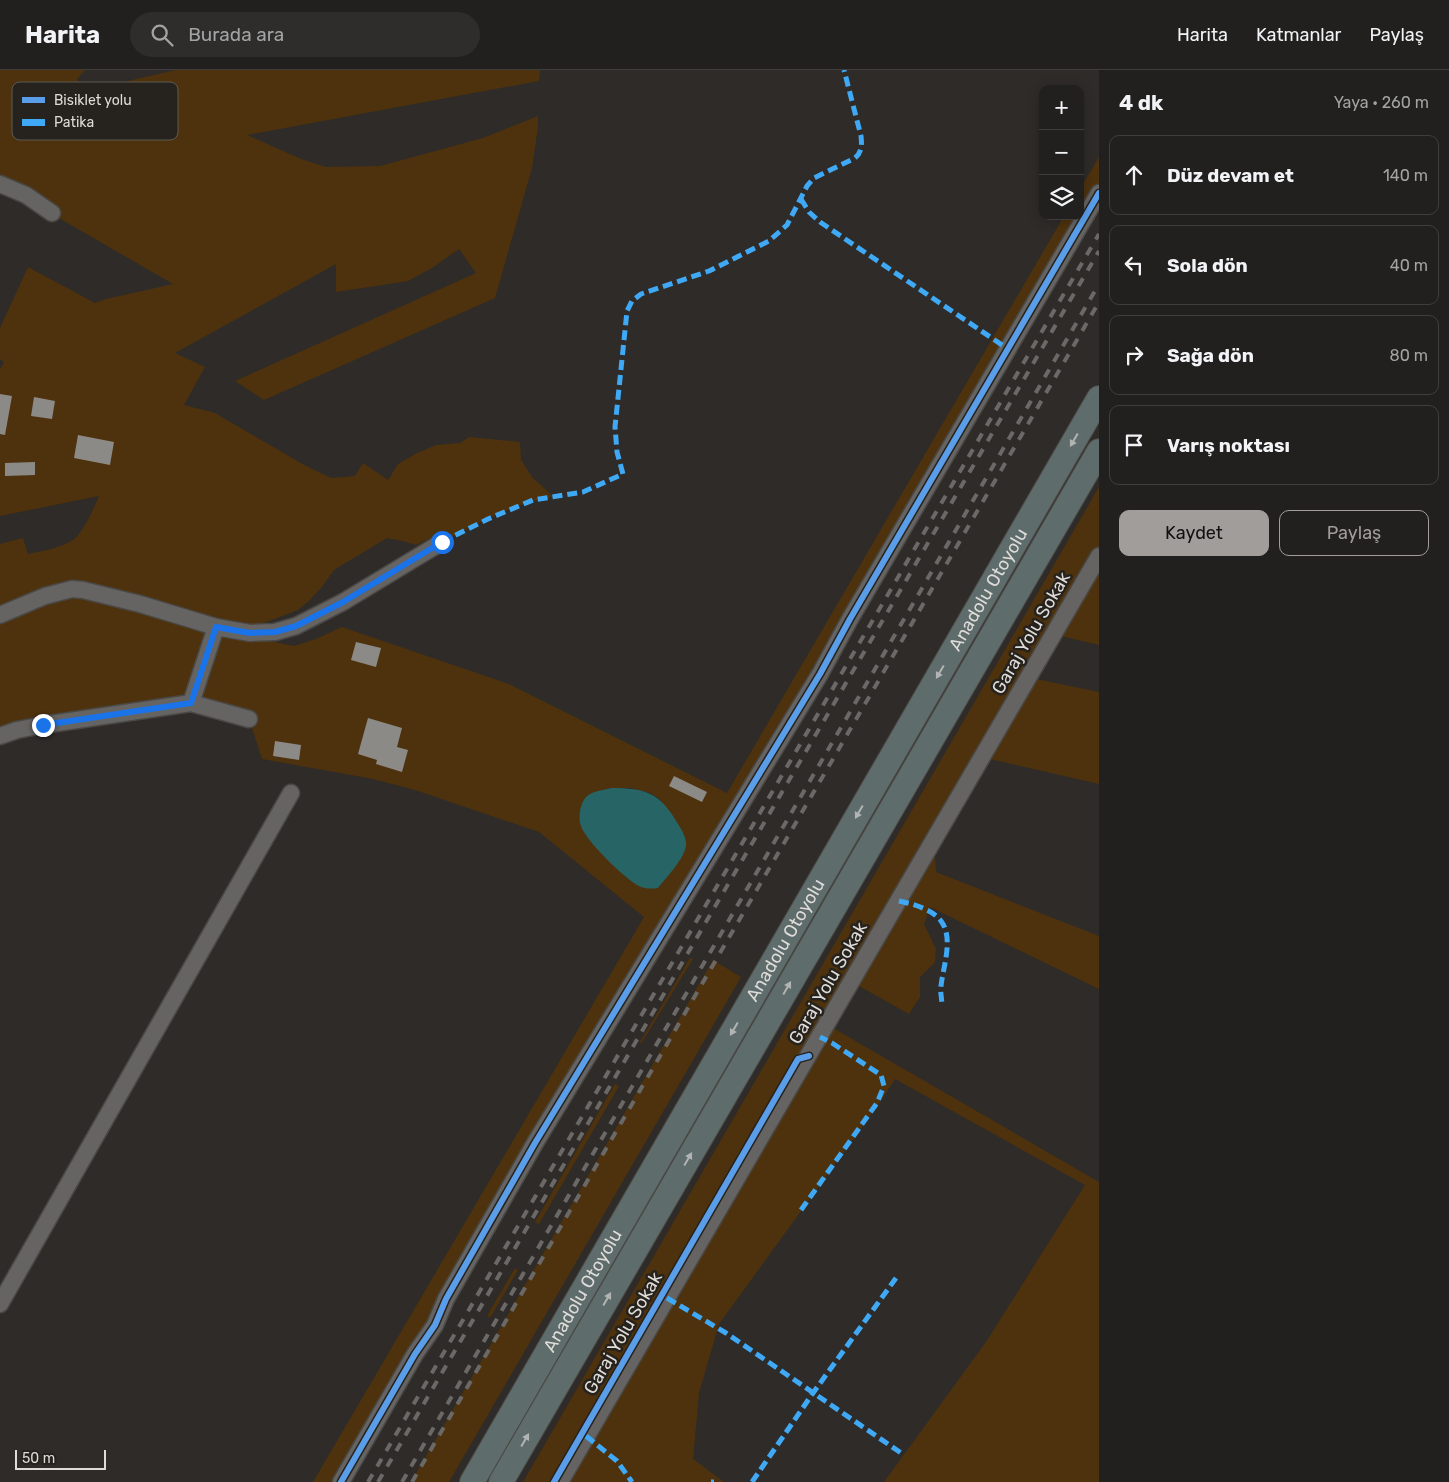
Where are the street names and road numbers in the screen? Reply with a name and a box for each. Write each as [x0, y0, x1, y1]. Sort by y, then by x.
street label: Anadolu Otoyolu [944, 524, 1032, 655]
street label: Garaj Yolu Sokak [987, 567, 1075, 698]
street label: Anadolu Otoyolu [741, 875, 830, 1005]
street label: Garaj Yolu Sokak [784, 917, 872, 1048]
street label: Anadolu Otoyolu [539, 1225, 627, 1356]
street label: Garaj Yolu Sokak [579, 1267, 667, 1398]

